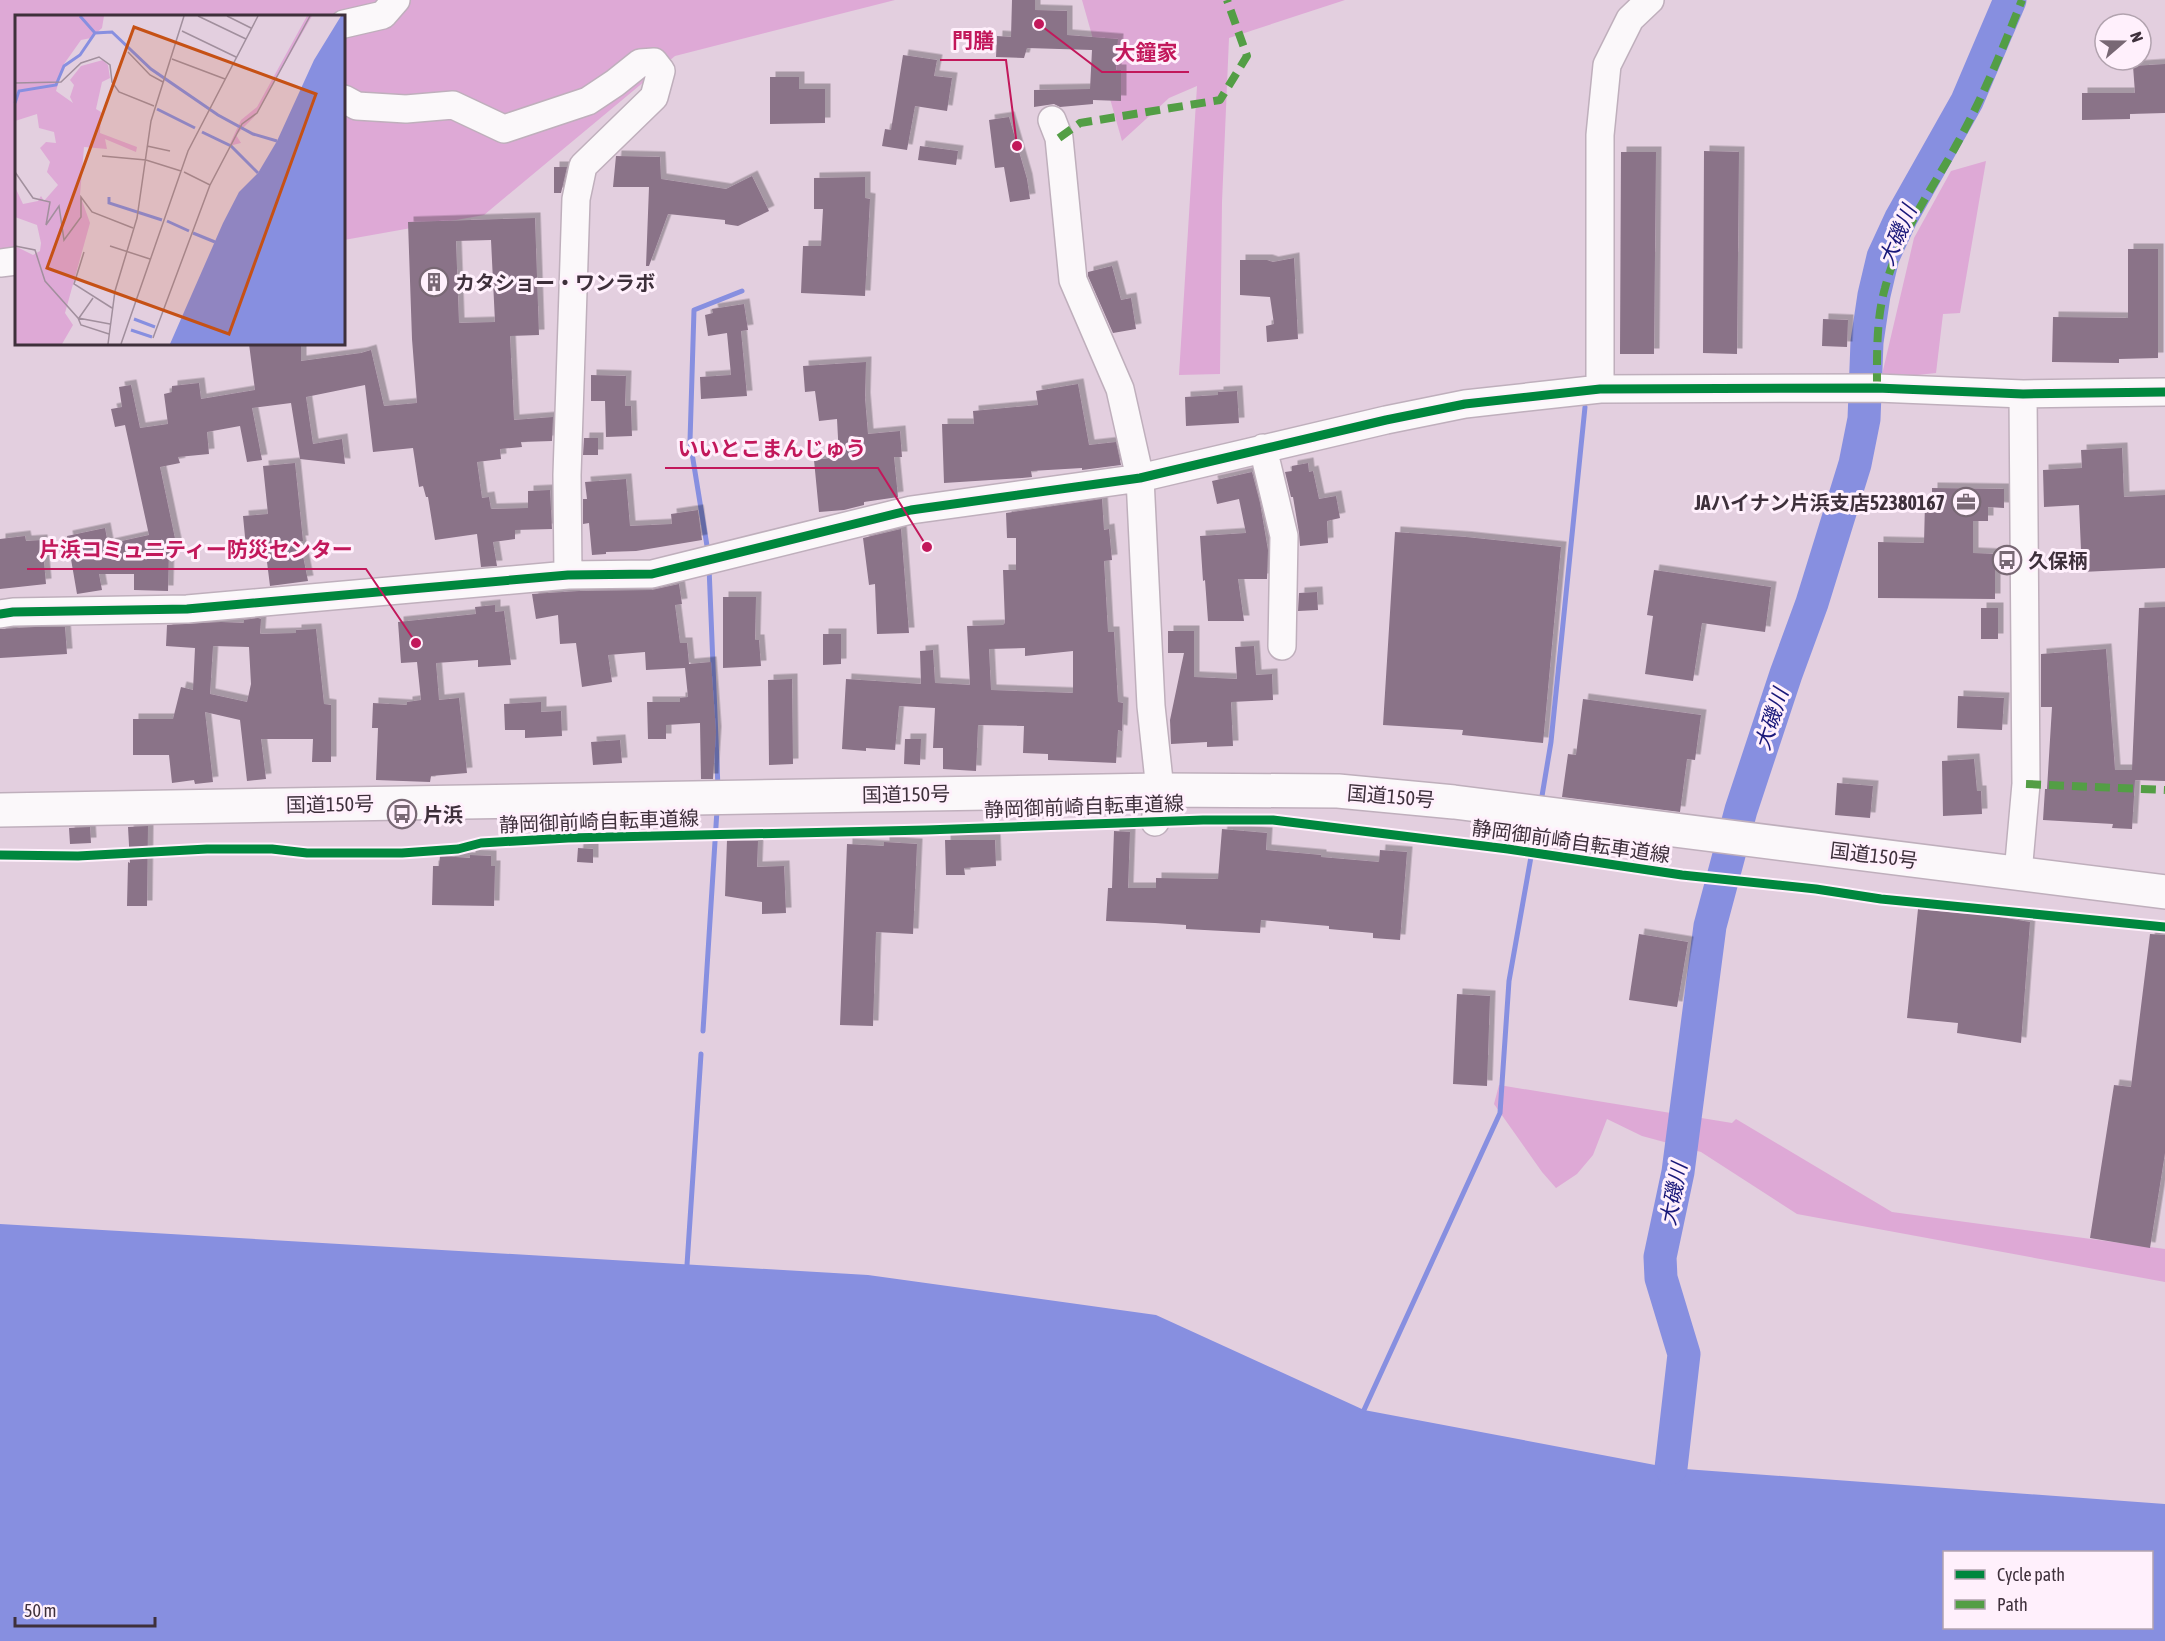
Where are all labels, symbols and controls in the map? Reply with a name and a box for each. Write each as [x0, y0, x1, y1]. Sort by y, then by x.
north arrow [2093, 12, 2153, 72]
inset map [15, 15, 345, 345]
callout: 門膳 [940, 21, 1006, 60]
text: 門膳 [952, 28, 994, 52]
text: N [2127, 29, 2147, 44]
callout: 大鐘家 [1102, 33, 1189, 72]
text: 大鐘家 [1115, 40, 1178, 64]
water label: 大磯川 [1874, 199, 1921, 269]
building icon: カタショー・ワンラボ [418, 266, 450, 298]
place label: カタショー・ワンラボ [455, 271, 655, 294]
callout: いいとこまんじゅう [665, 429, 878, 468]
text: いいとこまんじゅう [678, 436, 867, 460]
office icon: JAハイナン片浜支店52380167 [1950, 486, 1982, 518]
place label: JAハイナン片浜支店52380167 [1693, 491, 1945, 514]
callout: 片浜コミュニティー防災センター [27, 530, 366, 569]
text: 片浜コミュニティー防災センター [39, 537, 353, 561]
bus stop icon: 久保柄 [1991, 544, 2023, 576]
place label: 久保柄 [2028, 549, 2088, 572]
water label: 大磯川 [1750, 683, 1793, 753]
street label: 国道150号 [1346, 781, 1436, 811]
street label: 国道150号 [862, 782, 950, 806]
street label: 静岡御前崎自転車道線 [984, 791, 1184, 821]
street label: 国道150号 [286, 792, 374, 816]
bus stop icon: 片浜 [386, 798, 418, 830]
place label: 片浜 [423, 803, 463, 826]
street label: 静岡御前崎自転車道線 [499, 806, 699, 836]
street label: 静岡御前崎自転車道線 [1470, 816, 1672, 866]
street label: 国道150号 [1829, 838, 1919, 872]
water label: 大磯川 [1655, 1159, 1691, 1227]
legend [1943, 1551, 2153, 1629]
text: Cycle path [1997, 1564, 2065, 1585]
scale bar [15, 1590, 154, 1628]
text: Path [1997, 1594, 2028, 1615]
text: 50 m [24, 1600, 56, 1621]

